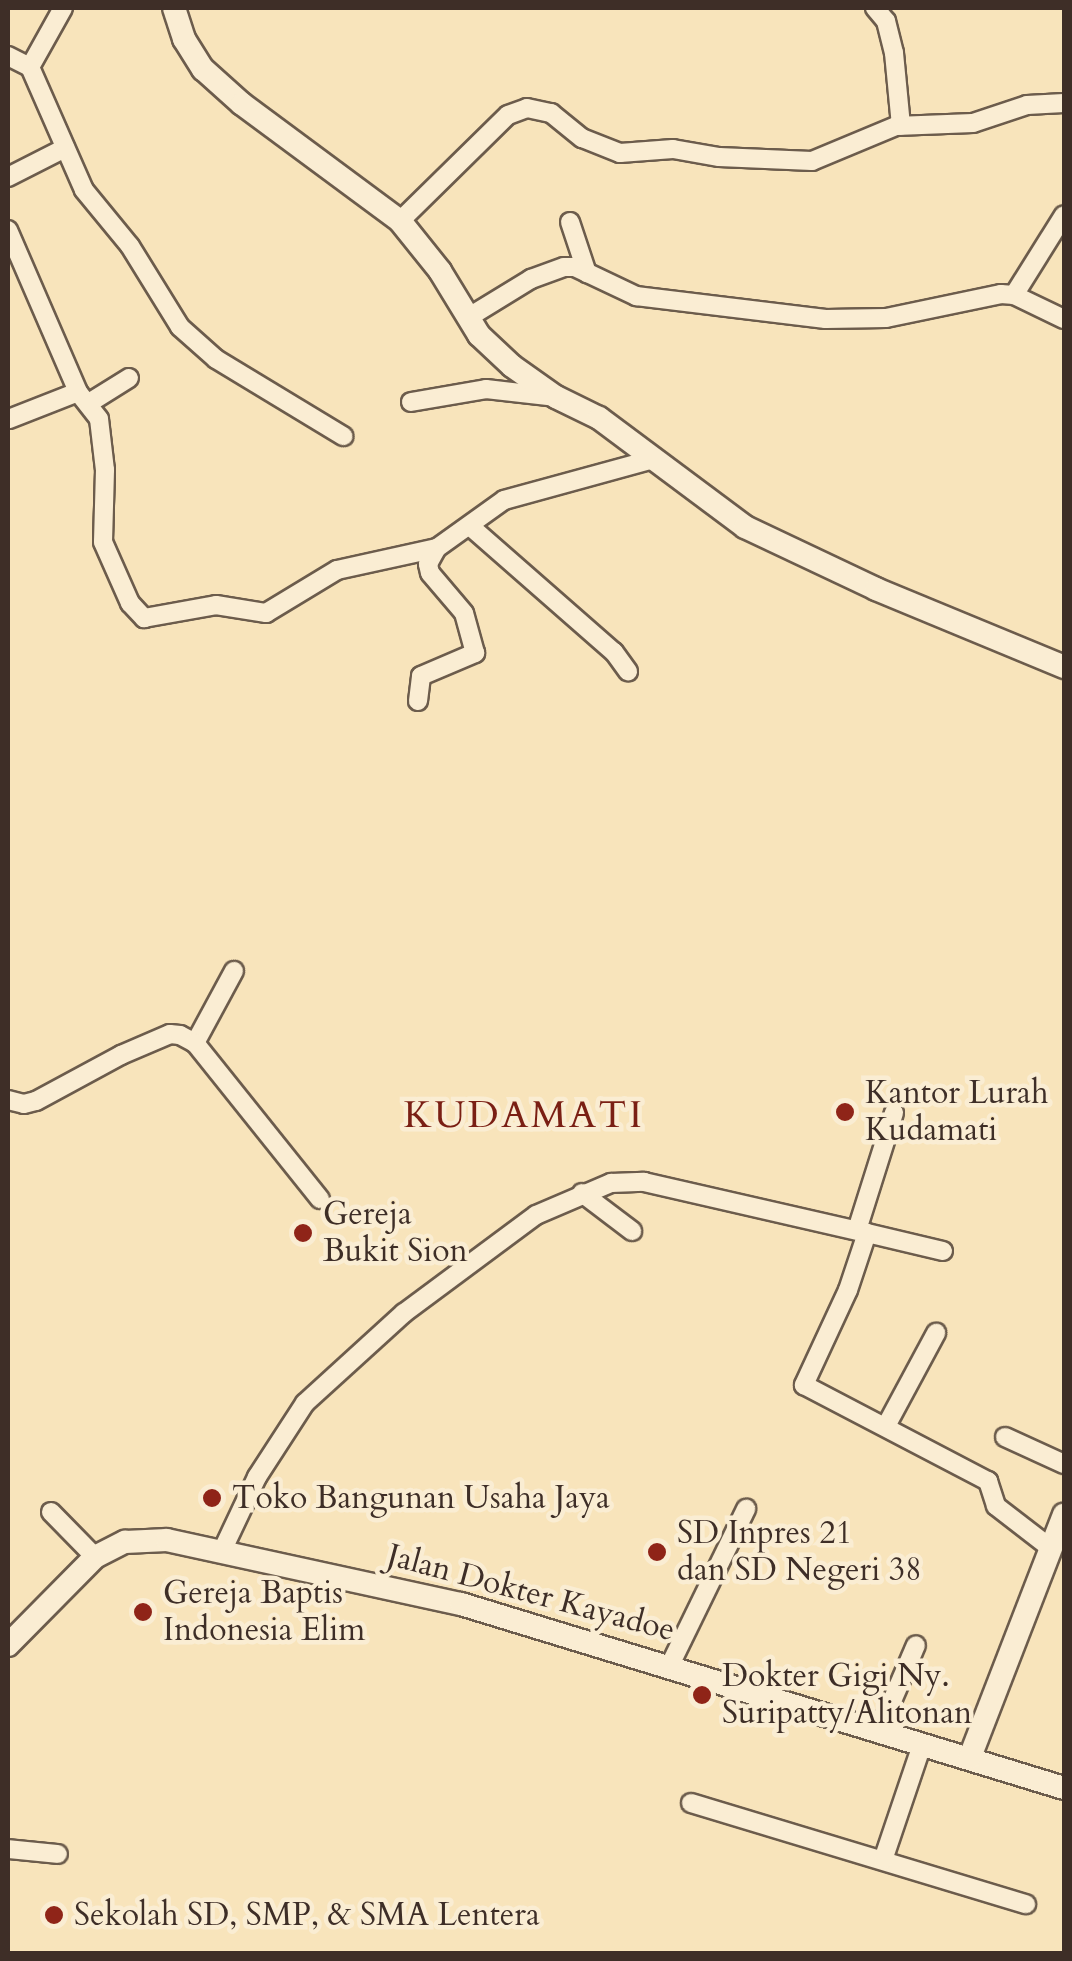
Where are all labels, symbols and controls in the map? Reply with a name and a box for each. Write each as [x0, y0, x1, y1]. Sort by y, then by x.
place label: Kantor Lurah Kudamati [865, 1075, 1048, 1150]
district label: KUDAMATI [404, 1093, 644, 1139]
marker: Kantor Lurah Kudamati [834, 1101, 856, 1123]
place label: Gereja Bukit Sion [323, 1196, 468, 1271]
marker: Gereja Bukit Sion [292, 1222, 314, 1244]
place label: Toko Bangunan Usaha Jaya [232, 1479, 610, 1517]
marker: Toko Bangunan Usaha Jaya [201, 1487, 223, 1509]
place label: SD Inpres 21 dan SD Negeri 38 [677, 1515, 922, 1590]
street label: Jalan Dokter Kayadoe [383, 1536, 679, 1650]
marker: SD Inpres 21 dan SD Negeri 38 [646, 1541, 668, 1563]
place label: Gereja Baptis Indonesia Elim [163, 1575, 365, 1650]
marker: Gereja Baptis Indonesia Elim [132, 1601, 154, 1623]
place label: Dokter Gigi Ny. Suripatty/Alitonan [722, 1658, 972, 1733]
marker: Dokter Gigi Ny. Suripatty/Alitonan [691, 1684, 713, 1706]
place label: Sekolah SD, SMP, & SMA Lentera [74, 1896, 540, 1934]
marker: Sekolah SD, SMP, & SMA Lentera [43, 1904, 65, 1926]

